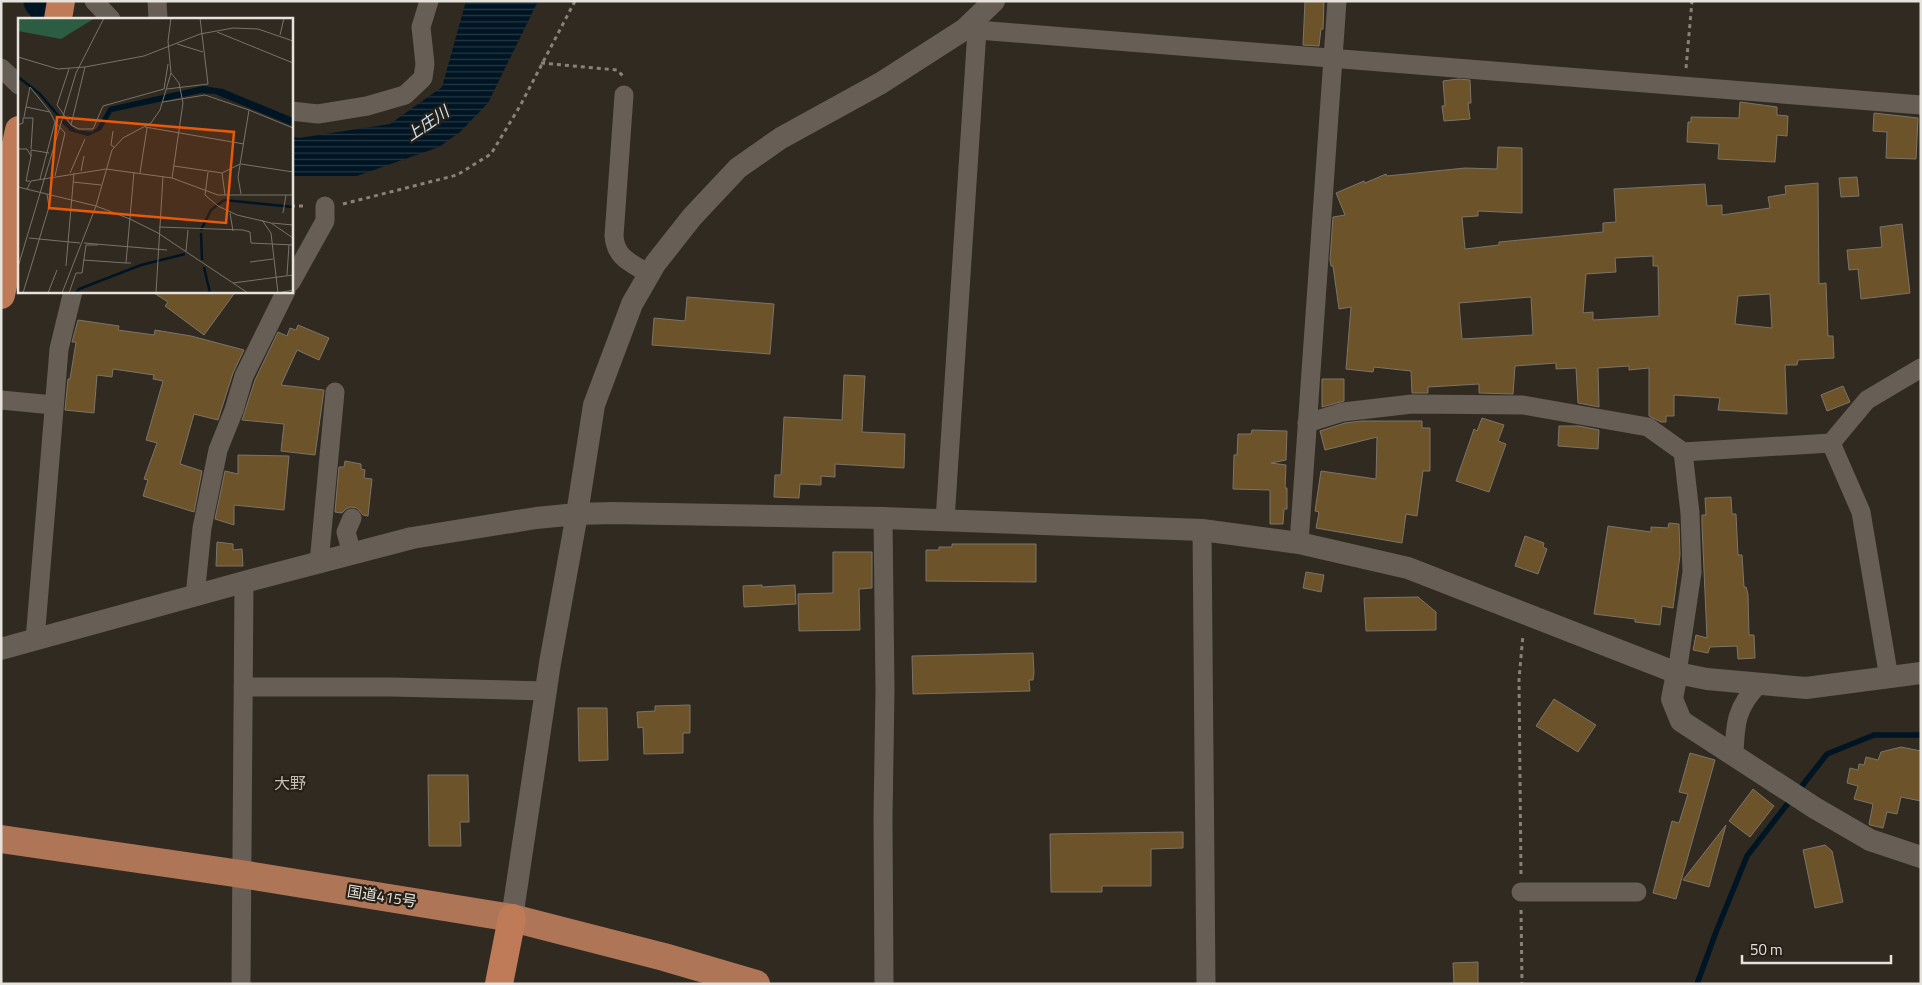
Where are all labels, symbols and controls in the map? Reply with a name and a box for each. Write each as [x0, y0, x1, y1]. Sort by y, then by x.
inset map [18, 18, 292, 292]
water label: 上庄川 [400, 99, 455, 146]
district label: 大野 [274, 771, 306, 795]
street label: 国道415号 [346, 879, 418, 913]
scale bar [1742, 932, 1891, 964]
text: 50 m [1750, 938, 1783, 961]

